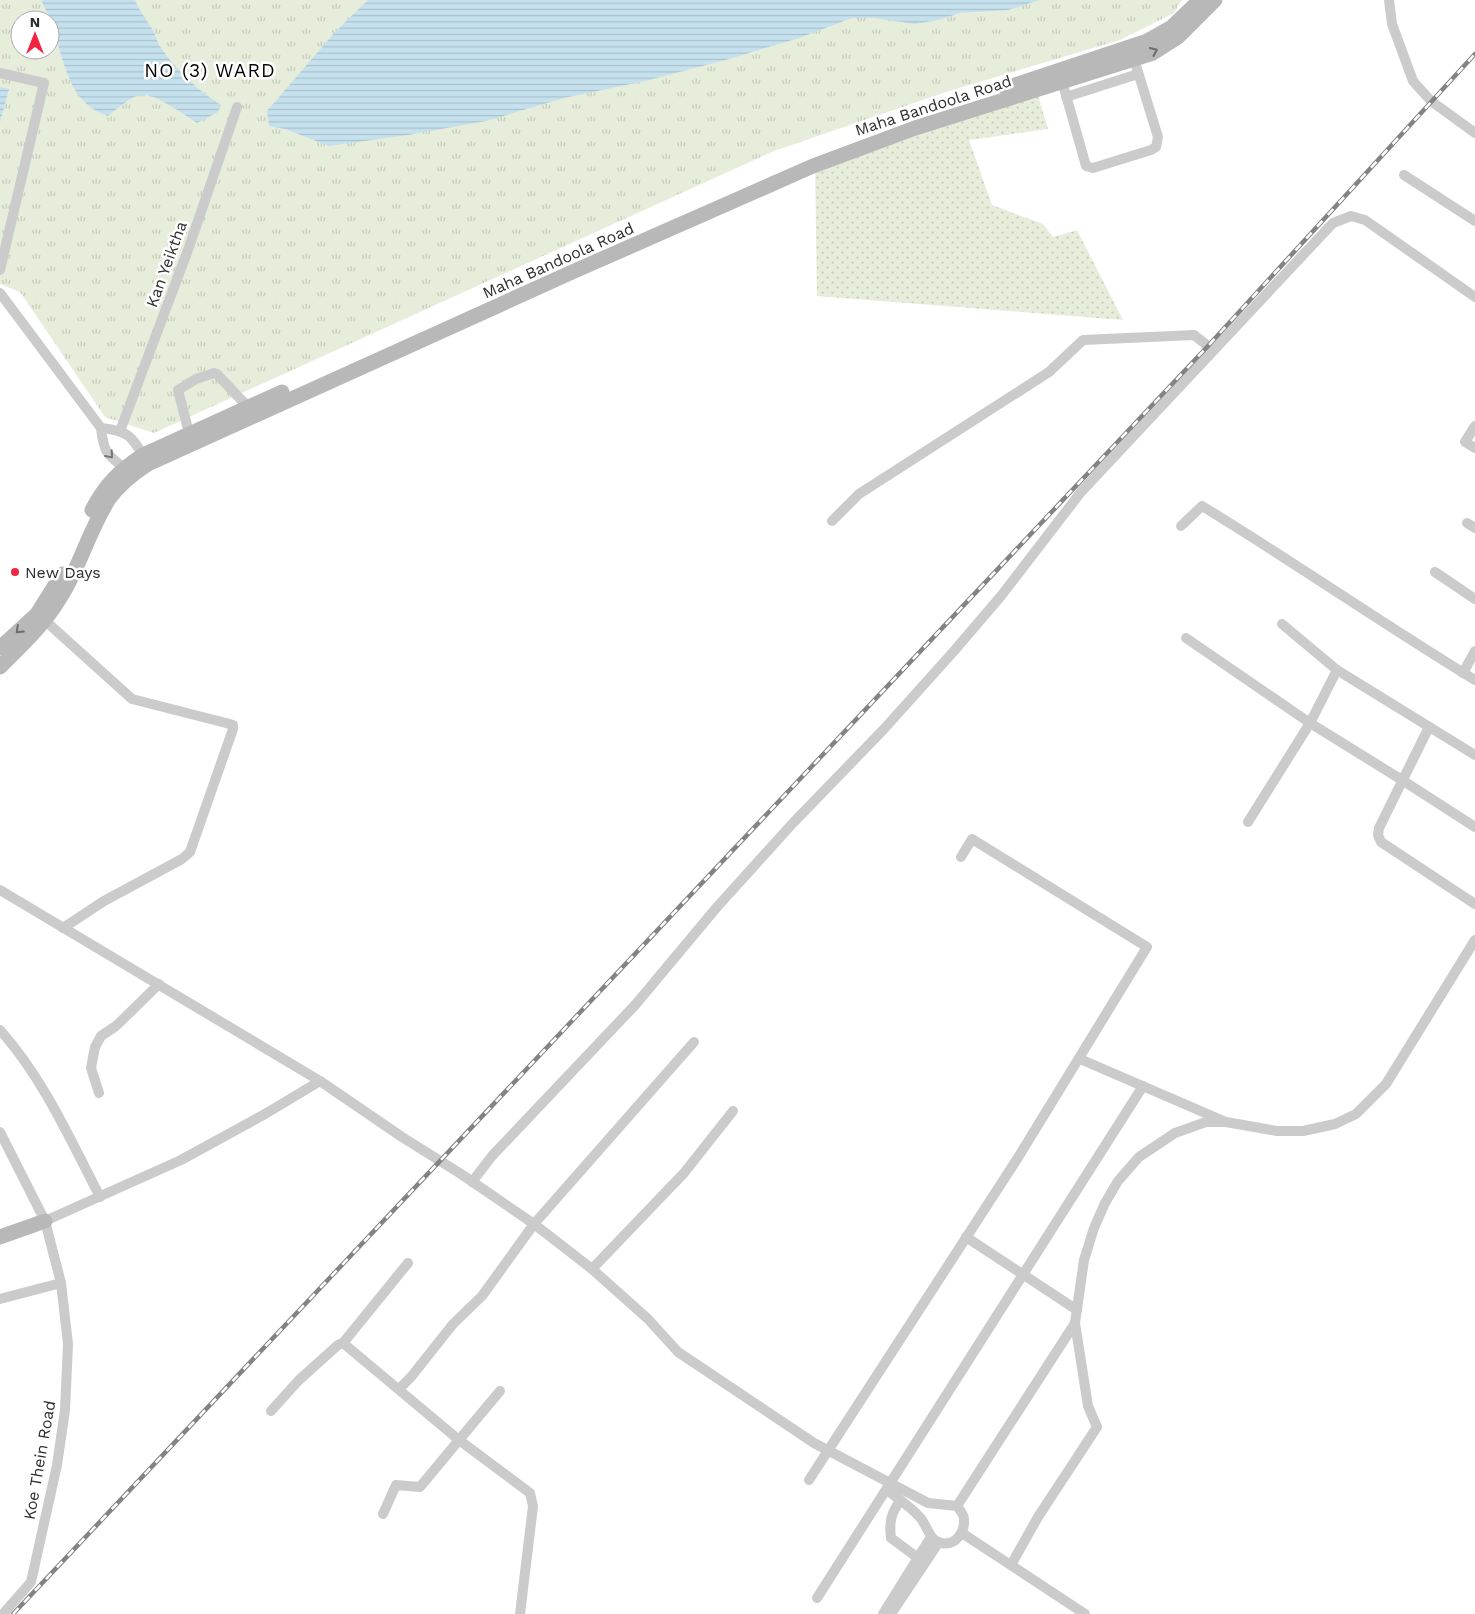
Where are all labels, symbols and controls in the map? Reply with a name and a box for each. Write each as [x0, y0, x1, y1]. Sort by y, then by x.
north arrow [10, 10, 60, 60]
text: N [30, 14, 40, 30]
one-way arrow [1149, 47, 1158, 58]
district label: NO (3) WARD [144, 59, 276, 82]
street label: Maha Bandoola Road [853, 71, 1014, 140]
street label: Kan Yeiktha [142, 219, 191, 310]
street label: Maha Bandoola Road [480, 219, 637, 302]
one-way arrow [105, 450, 114, 459]
place label: New Days [25, 563, 101, 582]
marker: New Days [9, 566, 21, 578]
one-way arrow [16, 624, 25, 633]
street label: Koe Thein Road [20, 1399, 59, 1521]

